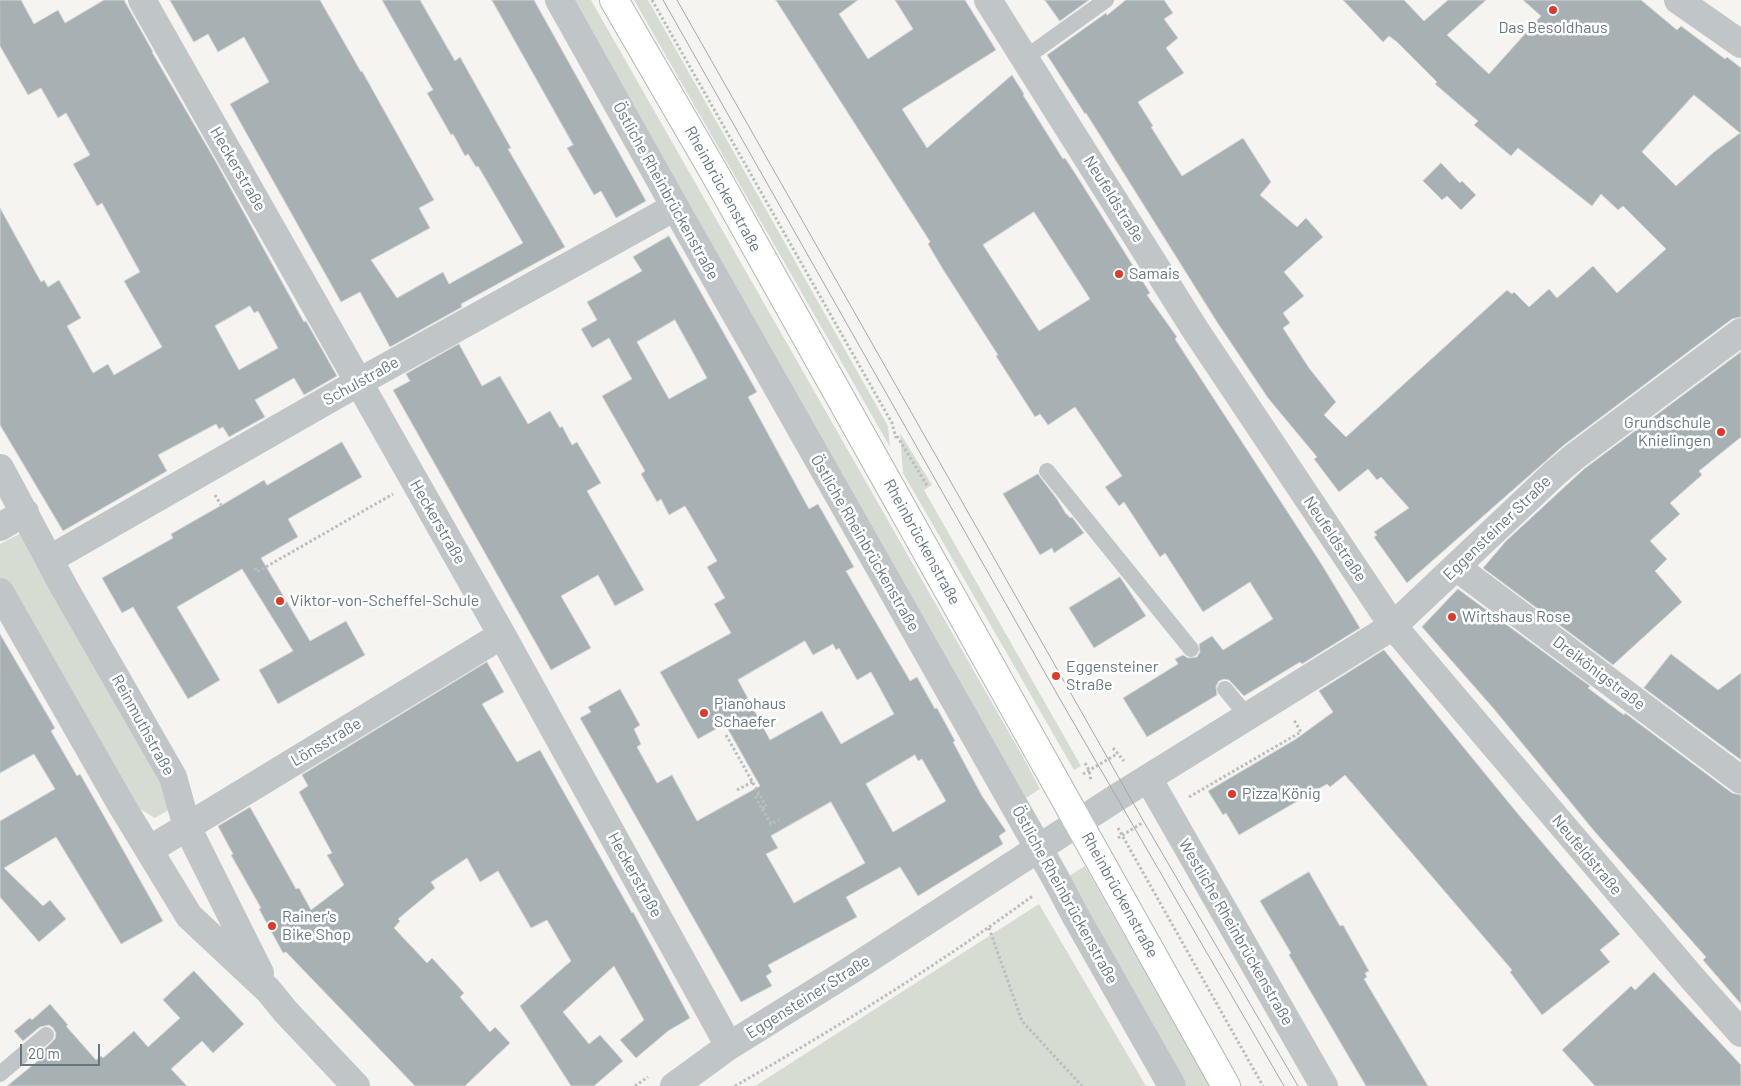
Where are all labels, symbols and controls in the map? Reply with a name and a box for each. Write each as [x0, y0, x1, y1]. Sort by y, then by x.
marker: Das Besoldhaus [1547, 4, 1559, 16]
place label: Das Besoldhaus [1498, 18, 1608, 38]
street label: Östliche Rheinbrückenstraße [609, 99, 723, 283]
street label: Heckerstraße [206, 123, 270, 215]
street label: Rheinbrückenstraße [680, 123, 766, 255]
street label: Neufeldstraße [1080, 152, 1148, 246]
place label: Samais [1129, 264, 1180, 284]
marker: Samais [1113, 268, 1125, 280]
street label: Schulstraße [320, 352, 402, 410]
place label: Grundschule Knielingen [1624, 413, 1711, 451]
marker: Grundschule Knielingen [1715, 426, 1727, 438]
street label: Östliche Rheinbrückenstraße [807, 451, 923, 635]
street label: Eggensteiner Straße [1439, 472, 1555, 584]
street label: Heckerstraße [406, 476, 470, 568]
street label: Rheinbrückenstraße [879, 476, 965, 608]
street label: Neufeldstraße [1299, 493, 1371, 585]
place label: Viktor-von-Scheffel-Schule [290, 591, 479, 611]
marker: Viktor-von-Scheffel-Schule [274, 595, 286, 607]
place label: Wirtshaus Rose [1462, 607, 1571, 627]
marker: Wirtshaus Rose [1446, 611, 1458, 623]
street label: Dreikönigstraße [1549, 632, 1649, 714]
place label: Eggensteiner Straße [1066, 657, 1159, 695]
marker: Eggensteiner Straße [1050, 670, 1062, 682]
street label: Reinmuthstraße [107, 671, 179, 779]
place label: Pianohaus Schaefer [714, 694, 786, 732]
marker: Pianohaus Schaefer [698, 707, 710, 719]
street label: Lönsstraße [287, 714, 365, 770]
place label: Pizza König [1242, 784, 1321, 804]
marker: Pizza König [1226, 788, 1238, 800]
street label: Östliche Rheinbrückenstraße [1008, 803, 1122, 987]
street label: Neufeldstraße [1548, 811, 1626, 899]
street label: Heckerstraße [604, 829, 666, 921]
street label: Rheinbrückenstraße [1077, 829, 1163, 961]
street label: Westliche Rheinbrückenstraße [1175, 835, 1297, 1029]
place label: Rainer's Bike Shop [282, 907, 351, 945]
marker: Rainer's Bike Shop [266, 920, 278, 932]
street label: Eggensteiner Straße [743, 951, 873, 1043]
scale bar [22, 1034, 102, 1066]
text: 20 m [28, 1044, 60, 1062]

